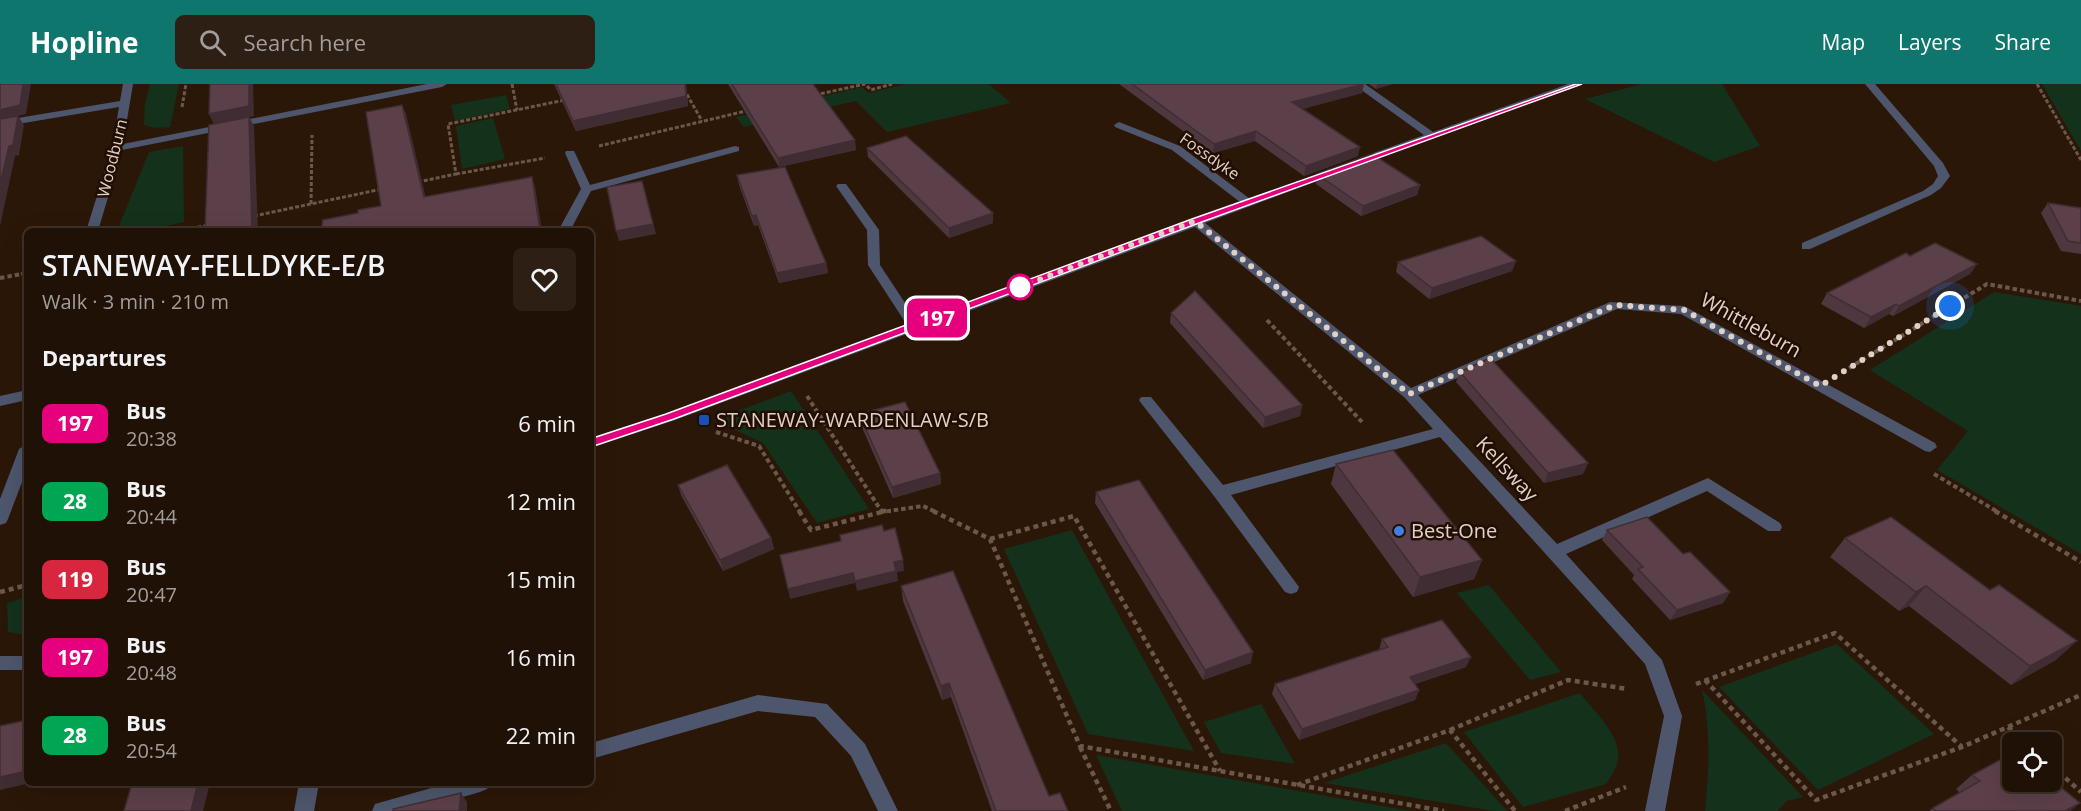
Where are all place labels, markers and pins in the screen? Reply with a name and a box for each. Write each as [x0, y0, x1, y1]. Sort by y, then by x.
unlabelled marker [1007, 274, 1033, 300]
place label: STANEWAY-WARDENLAW-S/B [716, 406, 989, 433]
marker: STANEWAY-WARDENLAW-S/B [697, 413, 711, 427]
place label: Best-One [1411, 517, 1497, 544]
marker: Best-One [1392, 524, 1406, 538]

